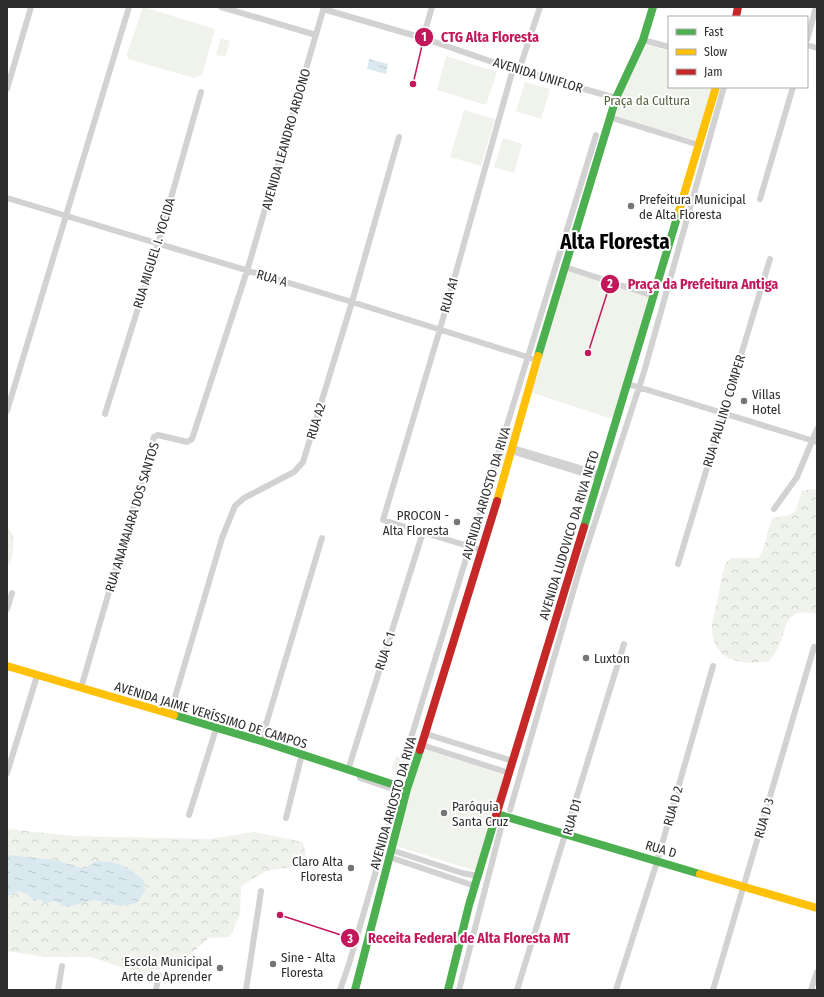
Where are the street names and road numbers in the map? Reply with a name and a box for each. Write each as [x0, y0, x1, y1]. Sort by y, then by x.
street label: AVENIDA UNIFLOR [491, 54, 585, 96]
street label: AVENIDA LEANDRO ARDONO [259, 67, 313, 211]
street label: RUA MIGUEL I. YOCIDA [130, 196, 178, 310]
street label: RUA A [255, 266, 289, 290]
street label: RUA A1 [437, 276, 461, 314]
street label: RUA PAULINO COMPER [700, 353, 748, 469]
street label: RUA A2 [303, 401, 329, 441]
street label: AVENIDA ARIOSTO DA RIVA [459, 425, 513, 561]
street label: RUA ANAMAIARA DOS SANTOS [102, 440, 162, 594]
street label: AVENIDA LUDOVICO DA RIVA NETO [536, 449, 602, 621]
street label: RUA C 1 [372, 630, 398, 672]
street label: AVENIDA JAIME VERÍSSIMO DE CAMPOS [113, 678, 309, 752]
street label: AVENIDA ARIOSTO DA RIVA [367, 735, 419, 871]
street label: RUA D 2 [660, 784, 686, 828]
street label: RUA D 3 [751, 796, 777, 840]
street label: RUA D1 [560, 797, 584, 837]
street label: RUA D [644, 837, 678, 861]

